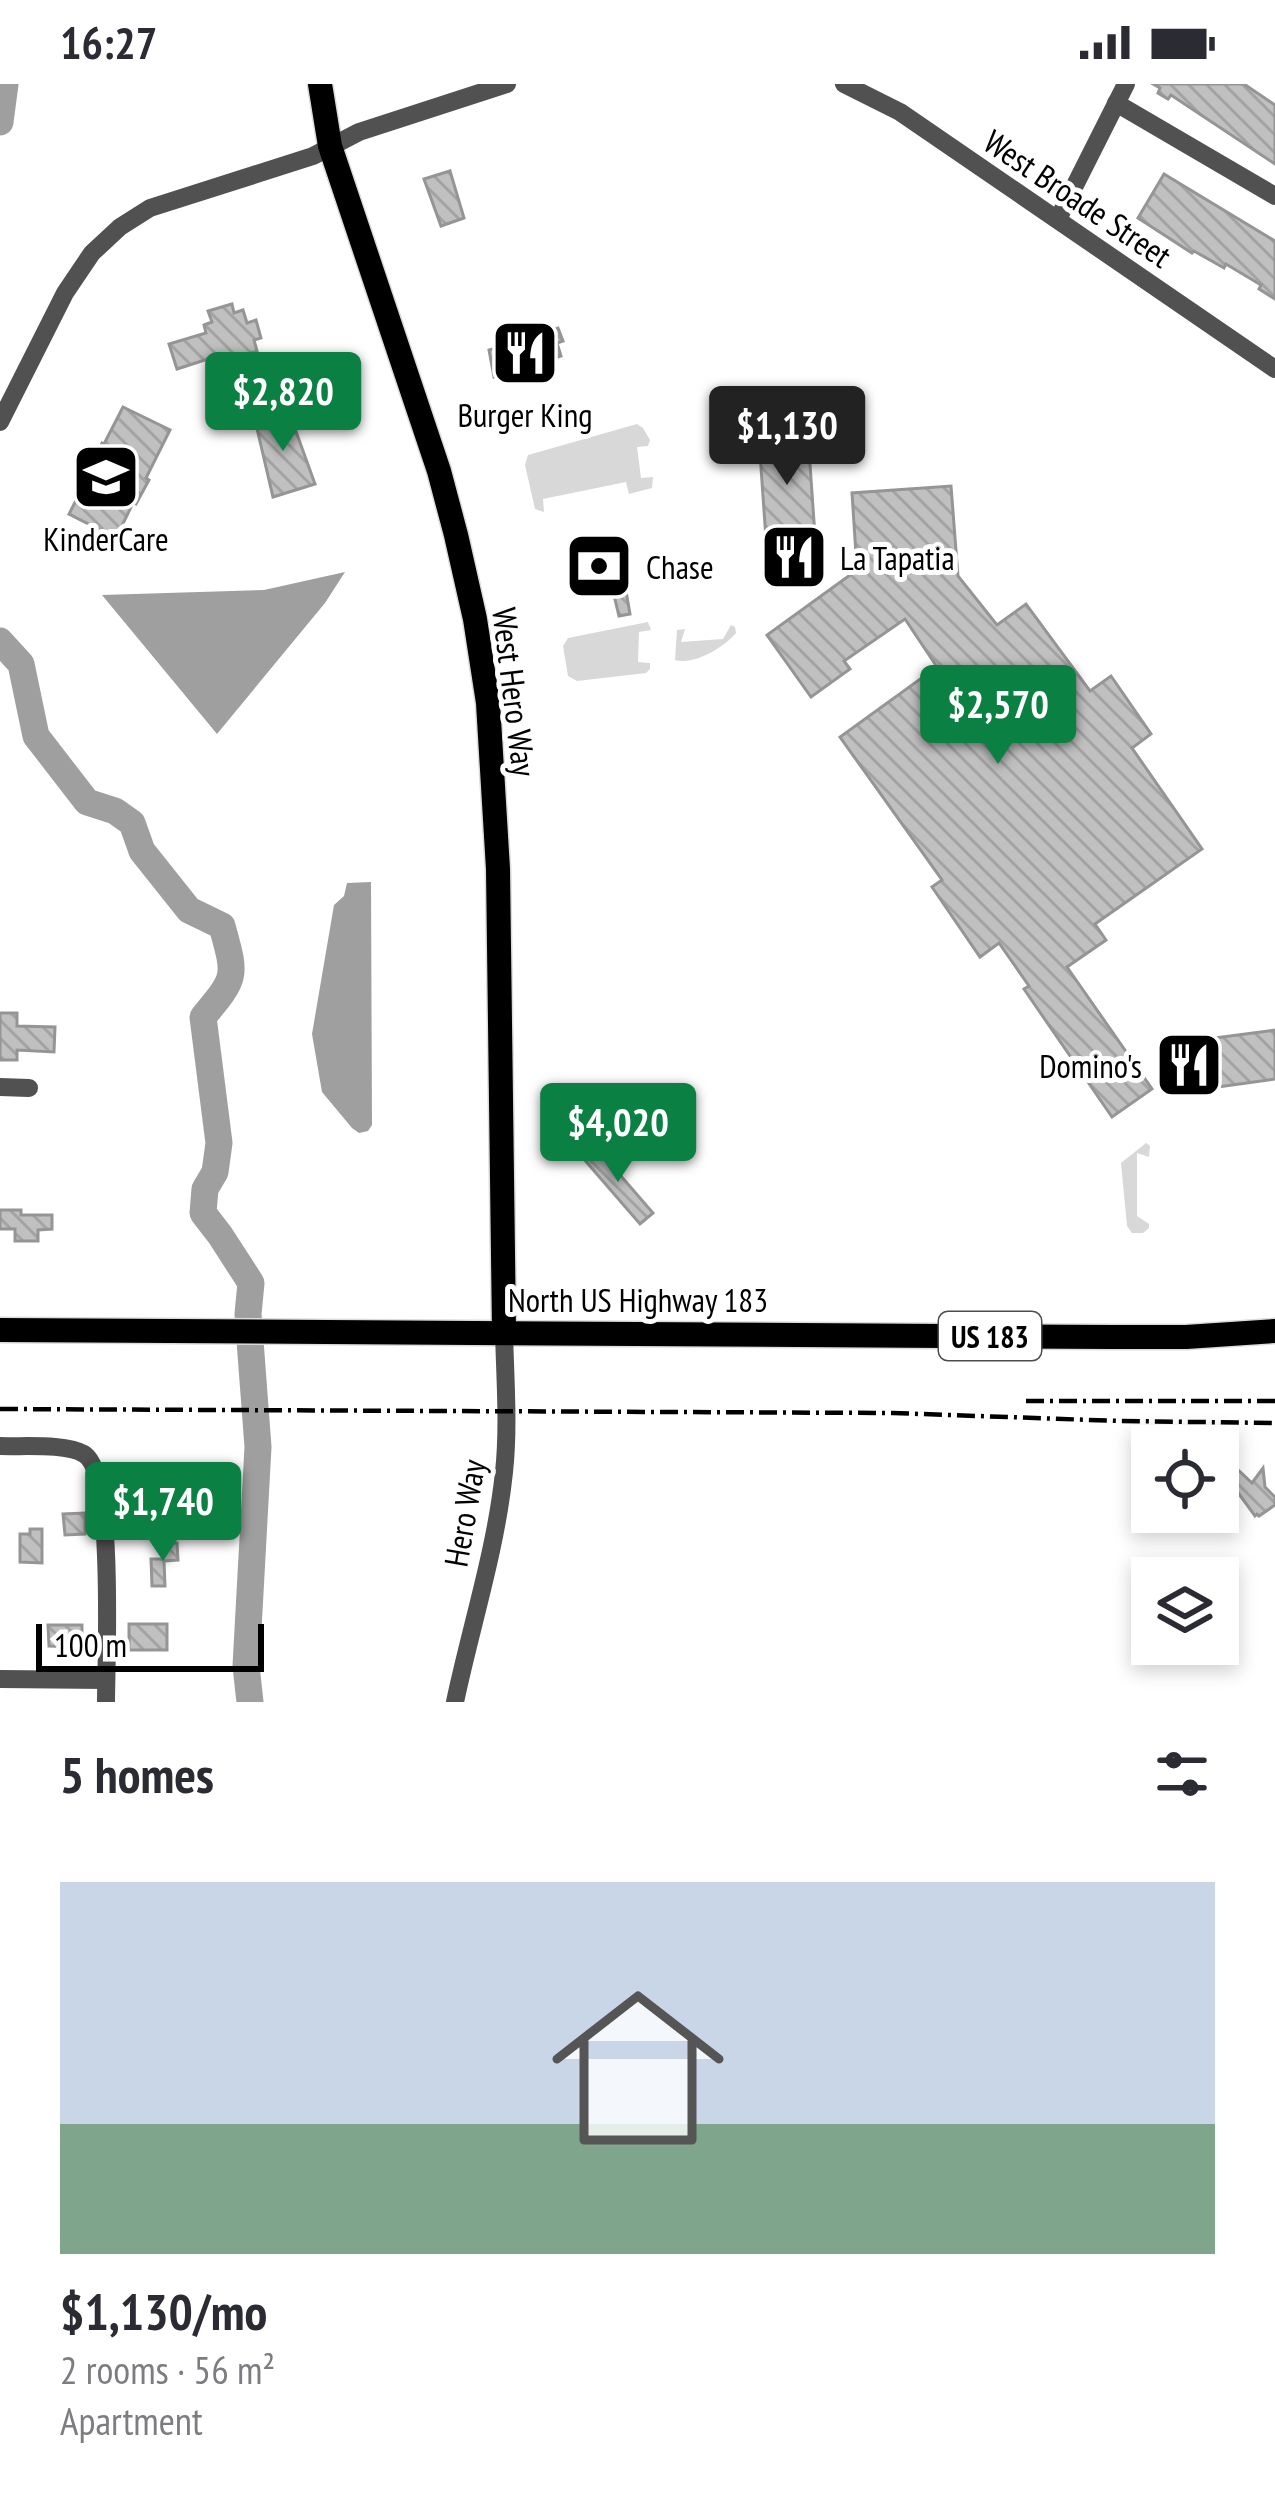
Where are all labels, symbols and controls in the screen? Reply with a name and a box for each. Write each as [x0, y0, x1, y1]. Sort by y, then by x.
text: 16:27 [60, 13, 157, 71]
street label: West Broade Street [976, 119, 1180, 277]
restaurant icon: Burger King [490, 318, 560, 388]
pin: $2,820 [185, 352, 381, 454]
text: $2,820 [232, 365, 334, 416]
pin: $1,130 [689, 386, 885, 488]
place label: Burger King [457, 393, 593, 436]
text: $1,130 [736, 399, 838, 450]
school or university icon: KinderCare [71, 442, 141, 512]
place label: KinderCare [43, 517, 169, 560]
restaurant icon: La Tapatia [759, 522, 829, 592]
bank icon: Chase [564, 531, 634, 601]
place label: La Tapatia [840, 536, 955, 579]
place label: Chase [646, 545, 714, 588]
street label: West Hero Way [483, 605, 547, 779]
pin: $2,570 [900, 665, 1096, 767]
text: $2,570 [947, 678, 1049, 729]
restaurant icon: Domino's [1154, 1030, 1224, 1100]
place label: Domino's [1039, 1044, 1142, 1087]
pin: $4,020 [520, 1083, 716, 1185]
text: $4,020 [567, 1096, 669, 1147]
street label: North US Highway 183 [508, 1278, 768, 1321]
road number: US 183 [939, 1312, 1041, 1360]
map controls [1131, 1425, 1239, 1665]
button: locate [1131, 1425, 1239, 1533]
street label: Hero Way [433, 1456, 495, 1570]
pin: $1,740 [65, 1462, 261, 1564]
text: $1,740 [112, 1475, 214, 1526]
button: layers [1131, 1557, 1239, 1665]
scale bar [36, 1618, 264, 1671]
text: 100 m [54, 1623, 127, 1666]
text: 5 homes [60, 1741, 214, 1807]
icon: filters [1149, 1741, 1215, 1807]
icon: home [530, 1960, 746, 2176]
text: $1,130/mo [60, 2278, 267, 2344]
text: 2 rooms · 56 m² [60, 2344, 275, 2395]
text: Apartment [60, 2395, 203, 2446]

